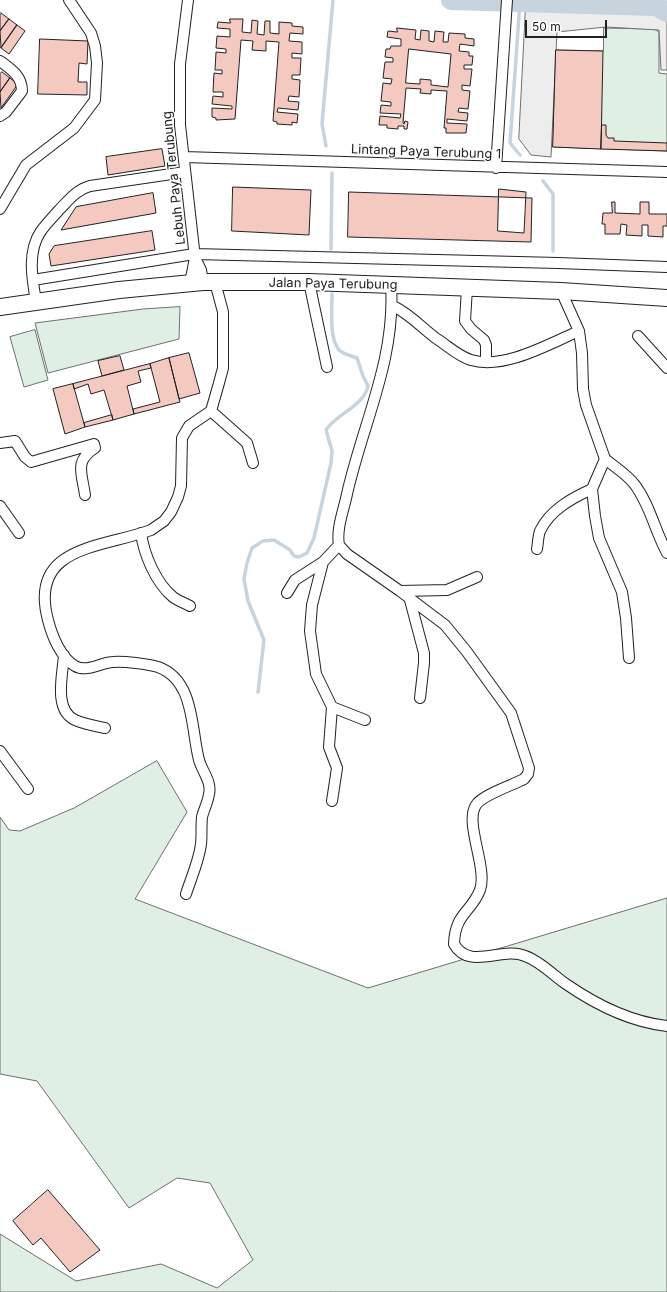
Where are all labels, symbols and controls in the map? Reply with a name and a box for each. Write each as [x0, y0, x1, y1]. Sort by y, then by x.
scale bar [527, 12, 609, 38]
text: 50 m [532, 19, 561, 34]
street label: Lebuh Paya Terubung [159, 110, 189, 246]
street label: Lintang Paya Terubung 1 [351, 142, 501, 162]
street label: Jalan Paya Terubung [268, 275, 398, 293]

